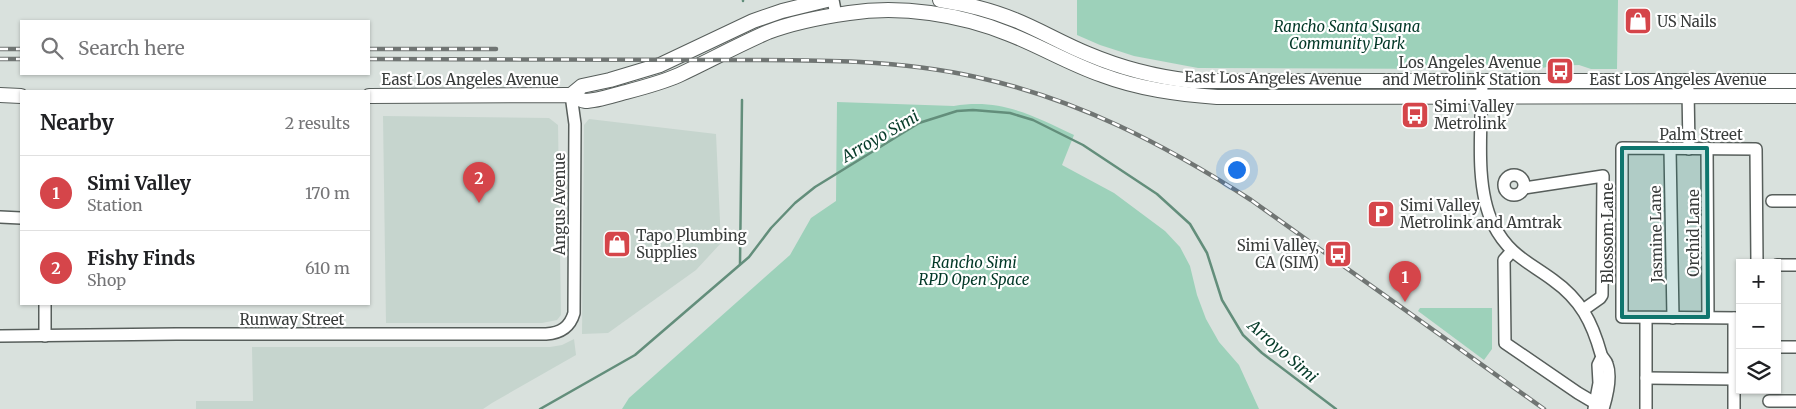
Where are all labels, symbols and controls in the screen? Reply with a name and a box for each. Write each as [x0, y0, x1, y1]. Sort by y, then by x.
shop icon: US Nails [1623, 6, 1653, 36]
place label: US Nails [1657, 12, 1717, 31]
park label: Rancho Santa Susana Community Park [1274, 17, 1420, 53]
search box [20, 20, 370, 75]
icon: search [38, 34, 66, 62]
text: Search here [78, 36, 185, 60]
place label: Los Angeles Avenue and Metrolink Station [1382, 53, 1541, 89]
bus stop icon: Los Angeles Avenue and Metrolink Station [1545, 56, 1575, 86]
street label: East Los Angeles Avenue [1184, 67, 1362, 89]
street label: East Los Angeles Avenue [381, 70, 559, 89]
street label: East Los Angeles Avenue [1589, 70, 1767, 89]
place label: Simi Valley Metrolink [1434, 97, 1514, 133]
bus stop icon: Simi Valley Metrolink [1400, 100, 1430, 130]
water label: Arroyo Simi [836, 106, 922, 167]
text: Nearby [40, 109, 114, 136]
text: 2 results [285, 113, 350, 133]
street label: Palm Street [1659, 125, 1743, 144]
street label: Angus Avenue [550, 153, 569, 256]
your location [1224, 157, 1250, 183]
pin: 2 [463, 162, 495, 203]
text: Simi Valley [87, 171, 191, 195]
street label: Blossom Lane [1598, 182, 1617, 283]
text: 1 [52, 183, 60, 203]
text: 170 m [305, 183, 350, 203]
street label: Jasmine Lane [1646, 185, 1666, 284]
street label: Orchid Lane [1684, 189, 1703, 277]
text: Station [87, 195, 143, 215]
place label: Simi Valley Metrolink and Amtrak [1400, 196, 1562, 232]
parking icon: Simi Valley Metrolink and Amtrak [1366, 199, 1396, 229]
place label: Tapo Plumbing Supplies [636, 226, 747, 262]
shop icon: Tapo Plumbing Supplies [602, 229, 632, 259]
place label: Simi Valley, CA (SIM) [1237, 236, 1319, 272]
bus stop icon: Simi Valley, CA (SIM) [1323, 239, 1353, 269]
text: Fishy Finds [87, 246, 195, 270]
park label: Rancho Simi RPD Open Space [919, 253, 1030, 289]
text: 2 [51, 258, 61, 278]
text: 610 m [305, 258, 350, 278]
map controls [1736, 259, 1781, 394]
button: + [1736, 259, 1781, 304]
pin: 1 [1389, 261, 1421, 302]
text: Shop [87, 270, 126, 290]
button: − [1736, 304, 1781, 349]
street label: Runway Street [240, 310, 345, 329]
water label: Arroyo Simi [1243, 314, 1322, 387]
button: layers [1736, 349, 1781, 394]

